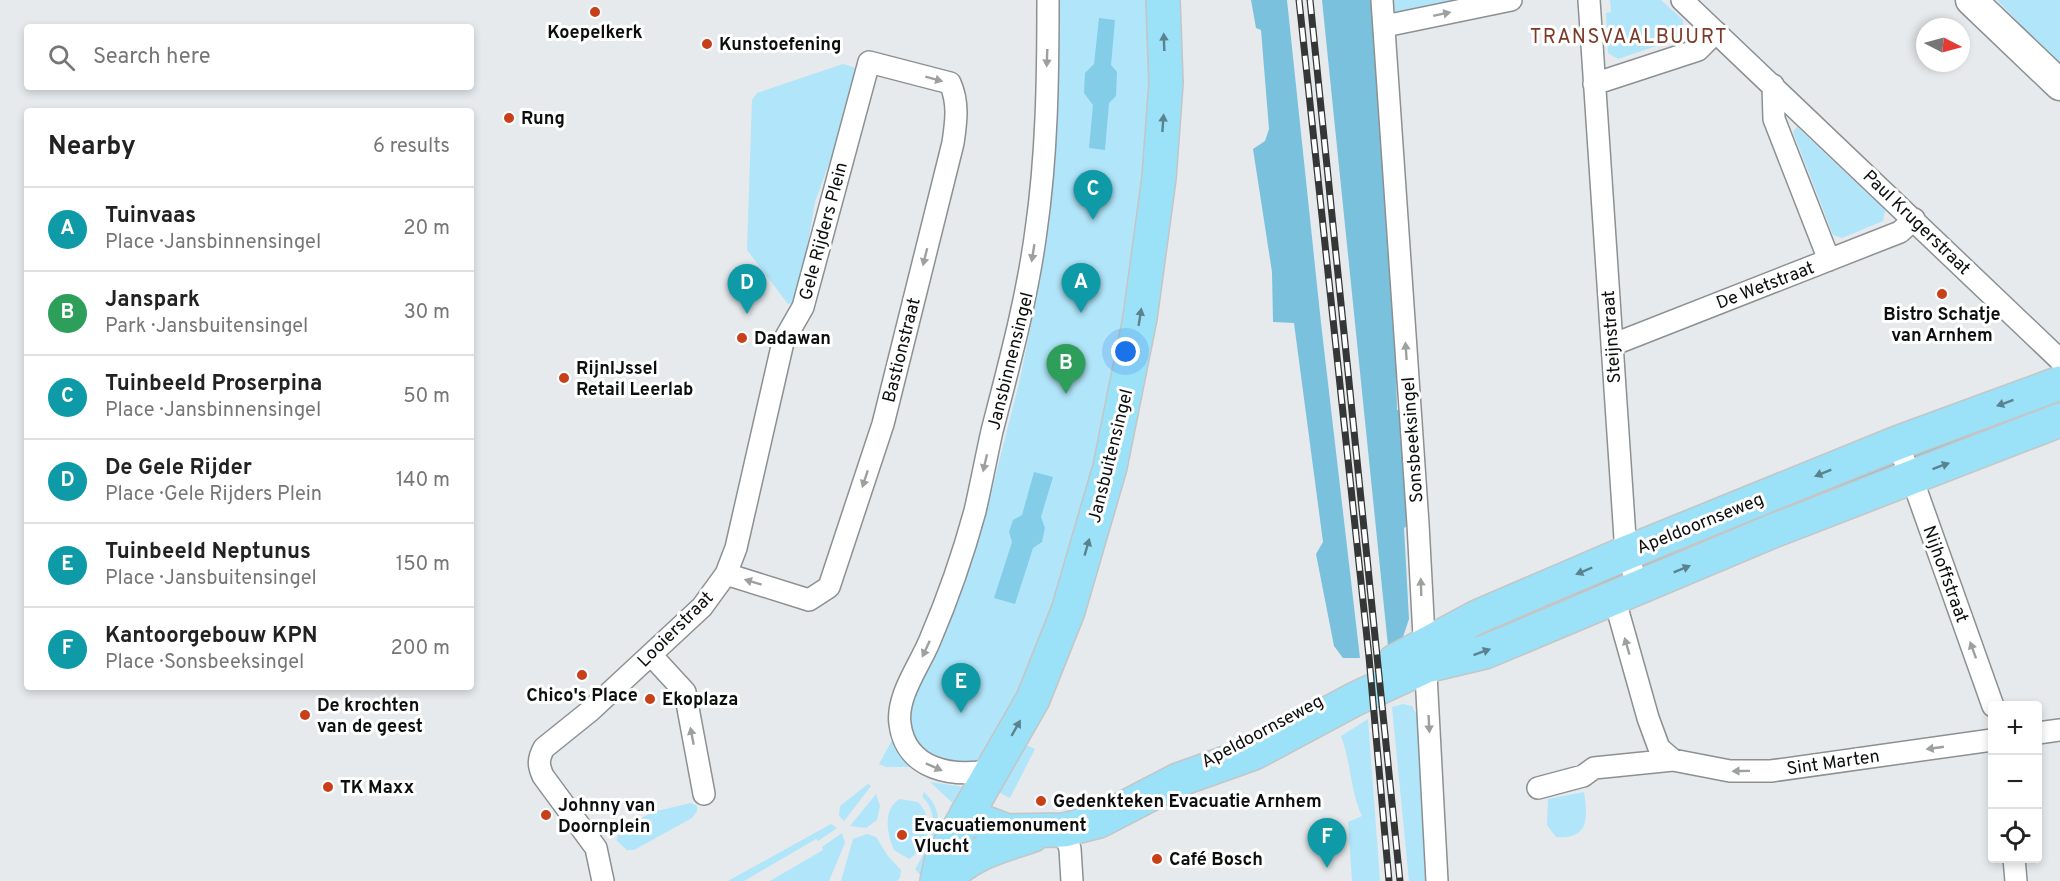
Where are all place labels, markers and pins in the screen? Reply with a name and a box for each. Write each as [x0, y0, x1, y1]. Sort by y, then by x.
marker: Koepelkerk [588, 5, 602, 19]
place label: Koepelkerk [547, 22, 643, 45]
place label: Kunstoefening [719, 34, 841, 57]
marker: Kunstoefening [700, 37, 714, 51]
place label: Rung [521, 108, 565, 131]
marker: Rung [502, 111, 516, 125]
pin: C [1074, 170, 1112, 220]
pin: D [728, 264, 766, 314]
pin: A [1062, 264, 1100, 313]
marker: Bistro Schatje van Arnhem [1935, 287, 1949, 301]
place label: Bistro Schatje van Arnhem [1883, 304, 2001, 348]
place label: Dadawan [754, 328, 831, 351]
marker: Dadawan [735, 331, 749, 345]
pin: B [1046, 344, 1086, 394]
place label: RijnIJssel Retail Leerlab [576, 358, 693, 402]
marker: RijnIJssel Retail Leerlab [557, 371, 571, 385]
pin: E [942, 664, 980, 713]
marker: Chico's Place [575, 668, 589, 682]
place label: Chico's Place [526, 685, 638, 708]
place label: Ekoplaza [662, 689, 738, 712]
marker: Ekoplaza [643, 692, 657, 706]
place label: De krochten van de geest [317, 695, 423, 739]
marker: De krochten van de geest [298, 708, 312, 722]
place label: TK Maxx [340, 777, 414, 800]
marker: TK Maxx [321, 780, 335, 794]
place label: Gedenkteken Evacuatie Arnhem [1053, 791, 1322, 814]
marker: Gedenkteken Evacuatie Arnhem [1034, 794, 1048, 808]
place label: Johnny van Doornplein [558, 795, 655, 839]
marker: Johnny van Doornplein [539, 808, 553, 822]
place label: Evacuatiemonument Vlucht [914, 815, 1087, 859]
pin: F [1308, 818, 1346, 868]
marker: Evacuatiemonument Vlucht [895, 828, 909, 842]
place label: Café Bosch [1169, 849, 1263, 872]
marker: Café Bosch [1150, 852, 1164, 866]

